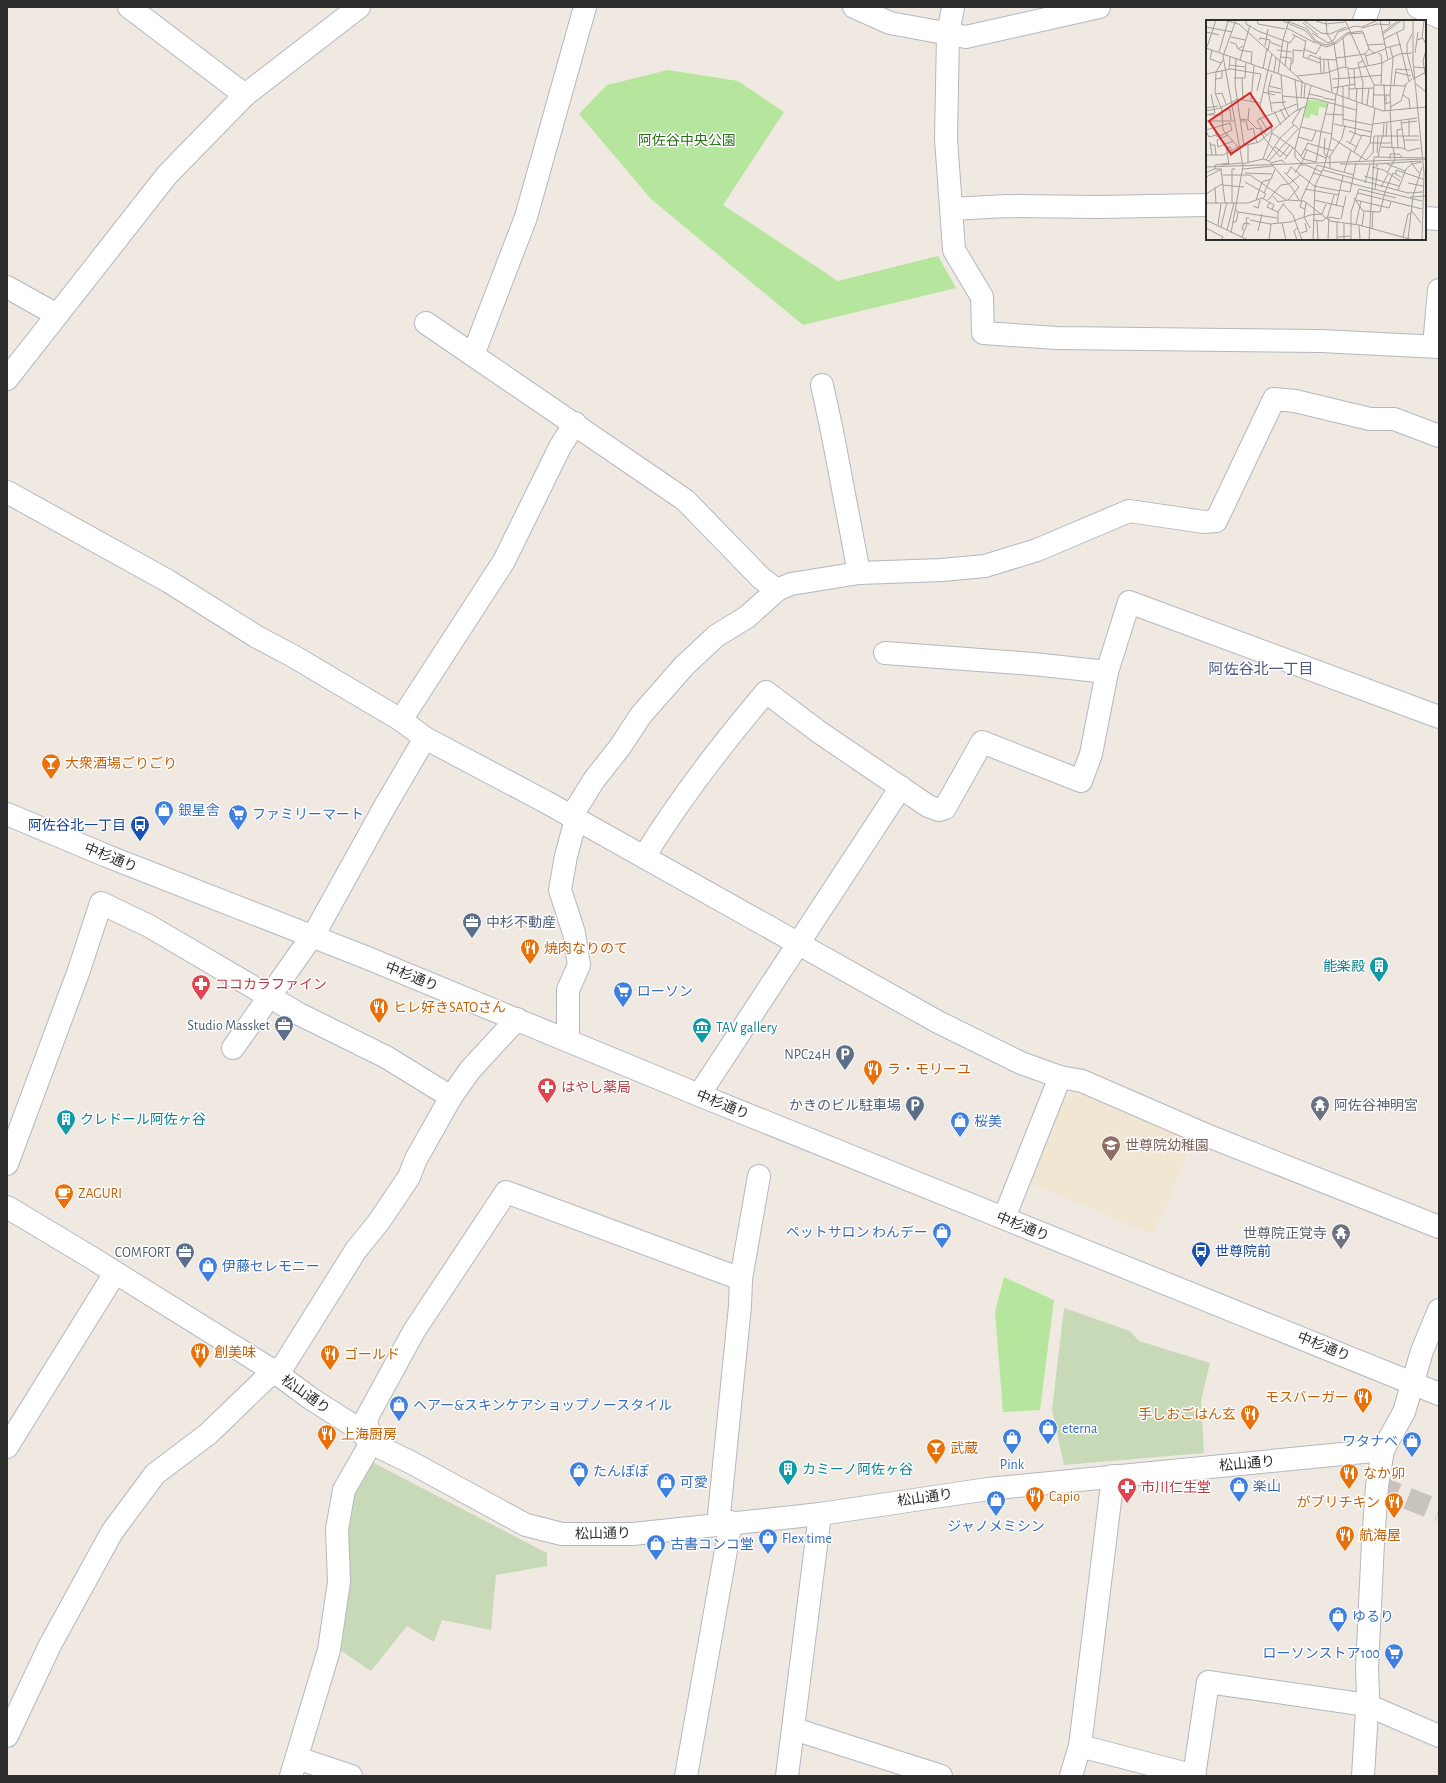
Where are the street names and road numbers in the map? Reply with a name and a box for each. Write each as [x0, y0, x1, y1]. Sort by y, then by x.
street label: 中杉通り [82, 840, 140, 875]
street label: 中杉通り [383, 959, 441, 994]
street label: 中杉通り [694, 1087, 752, 1122]
street label: 中杉通り [994, 1209, 1052, 1244]
street label: 中杉通り [1295, 1329, 1353, 1364]
street label: 松山通り [278, 1372, 333, 1417]
street label: 松山通り [1218, 1454, 1276, 1473]
street label: 松山通り [896, 1486, 954, 1509]
street label: 松山通り [575, 1526, 631, 1541]

